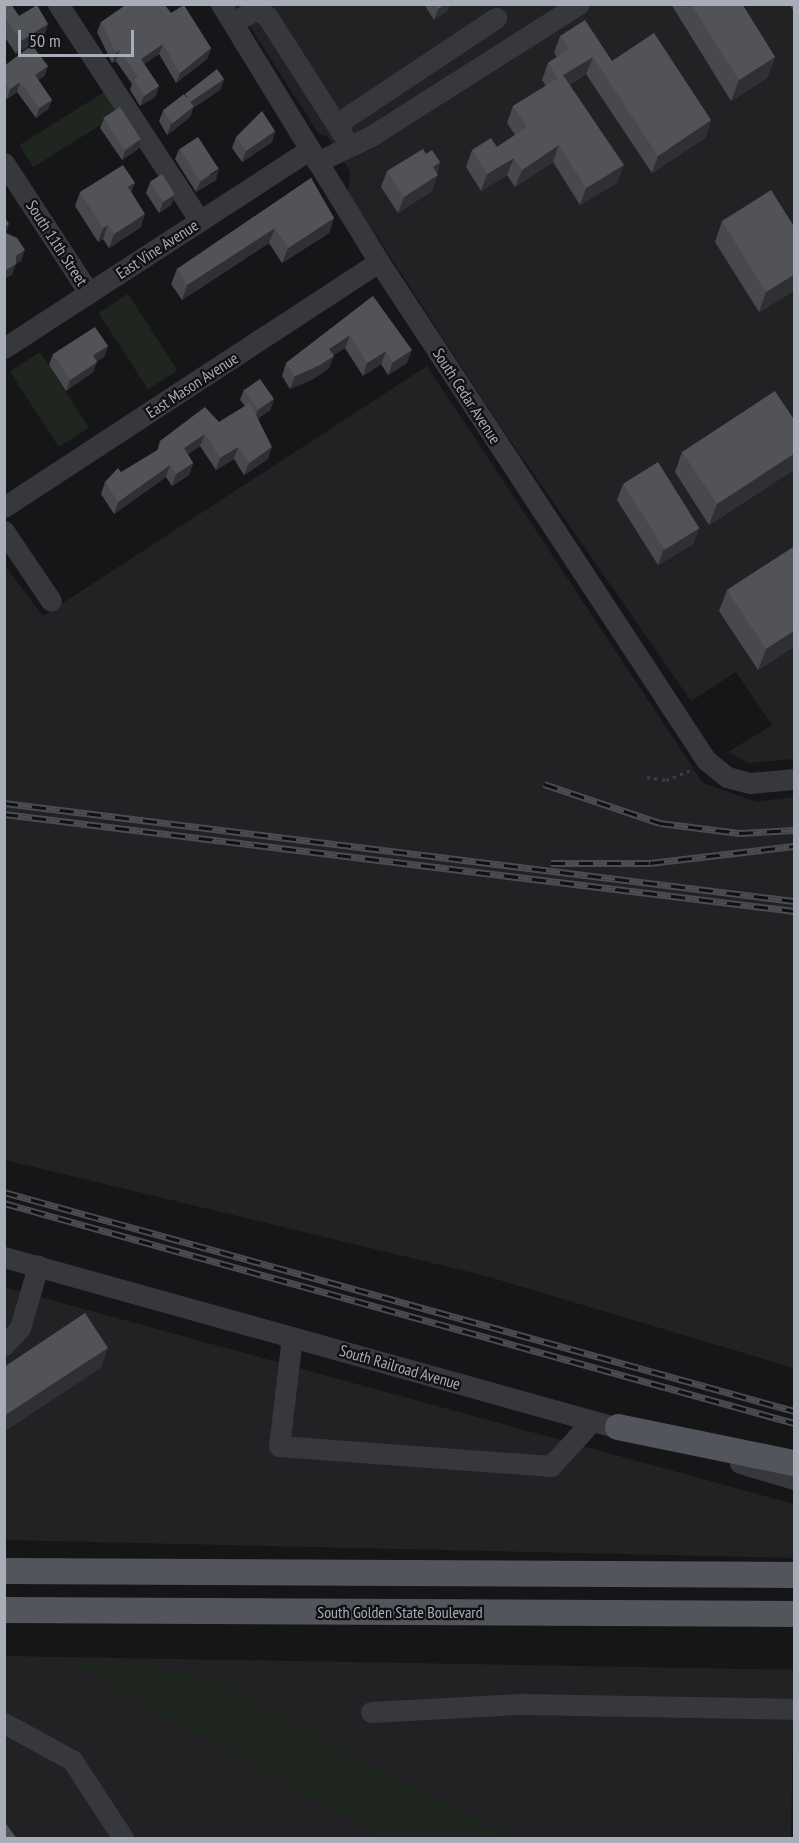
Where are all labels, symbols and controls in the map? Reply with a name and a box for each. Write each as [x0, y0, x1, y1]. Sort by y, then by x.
scale bar [21, 18, 136, 56]
text: 50 m [29, 29, 61, 52]
street label: South 11th Street [22, 197, 92, 289]
street label: East Vine Avenue [112, 215, 202, 283]
street label: South Cedar Avenue [429, 344, 505, 448]
street label: East Mason Avenue [142, 348, 242, 422]
street label: South Railroad Avenue [337, 1341, 463, 1393]
street label: South Golden State Boulevard [317, 1602, 483, 1622]

